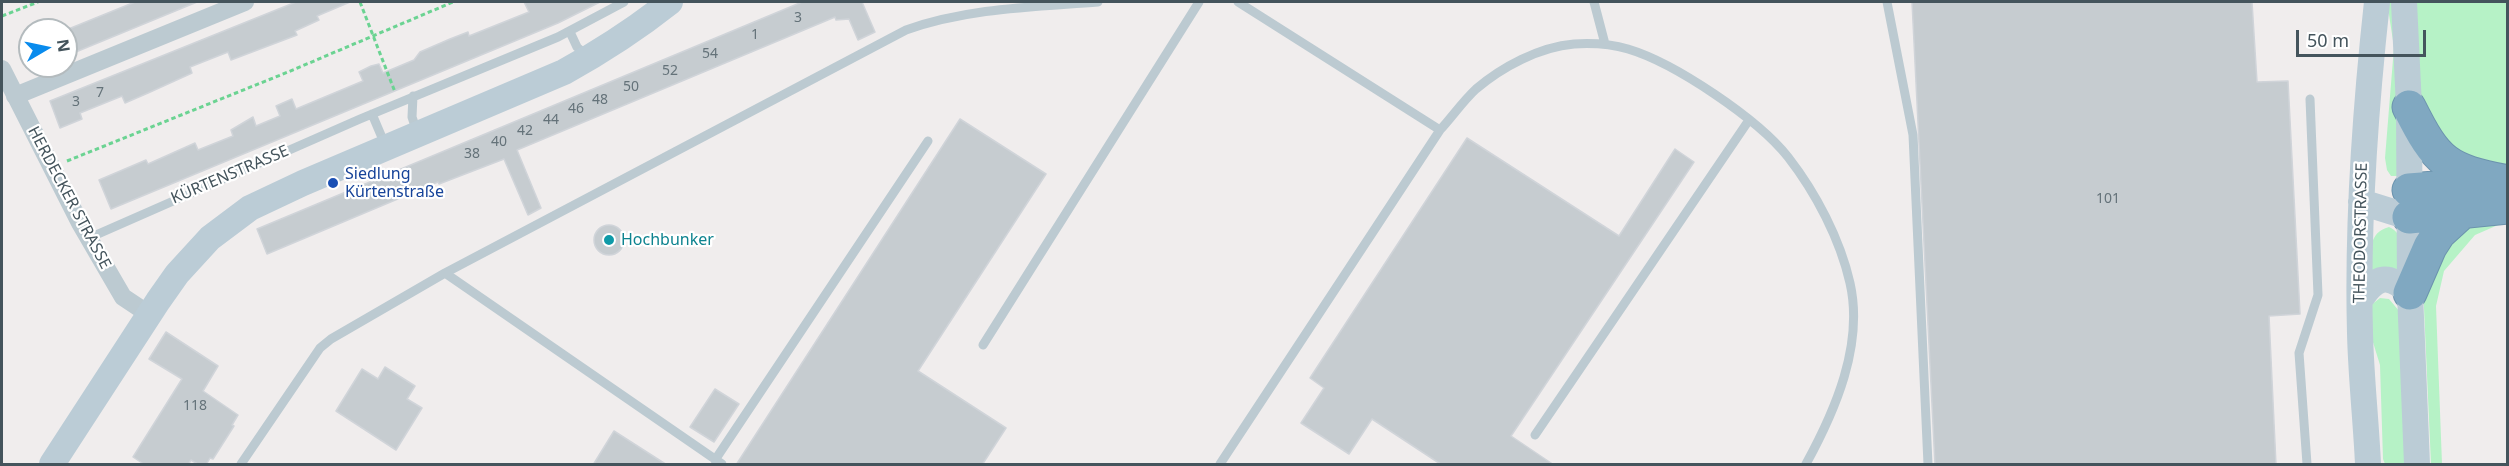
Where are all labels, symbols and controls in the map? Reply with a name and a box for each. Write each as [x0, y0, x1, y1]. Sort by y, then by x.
house number: 3 [794, 10, 802, 26]
north arrow [18, 18, 78, 78]
scale bar [2299, 18, 2430, 56]
house number: 1 [751, 27, 759, 43]
text: 50 m [2307, 28, 2349, 52]
text: N [52, 37, 76, 54]
house number: 54 [702, 46, 718, 62]
house number: 52 [662, 63, 678, 79]
house number: 50 [623, 79, 639, 95]
house number: 7 [96, 85, 104, 101]
house number: 48 [592, 92, 608, 108]
house number: 3 [72, 94, 80, 110]
house number: 46 [568, 101, 584, 117]
house number: 44 [543, 112, 559, 128]
street label: HERDECKER STRASSE [23, 123, 115, 273]
house number: 42 [517, 123, 533, 139]
house number: 40 [491, 134, 507, 150]
street label: KÜRTENSTRASSE [168, 142, 292, 208]
house number: 38 [464, 146, 480, 162]
street label: THEODORSTRASSE [2350, 163, 2372, 303]
place label: Siedlung Kürtenstraße [345, 164, 444, 202]
marker: Siedlung Kürtenstraße [326, 176, 340, 190]
house number: 101 [2096, 191, 2120, 207]
place label: Hochbunker [621, 230, 714, 250]
marker: Hochbunker [602, 233, 616, 247]
house number: 118 [183, 398, 207, 414]

